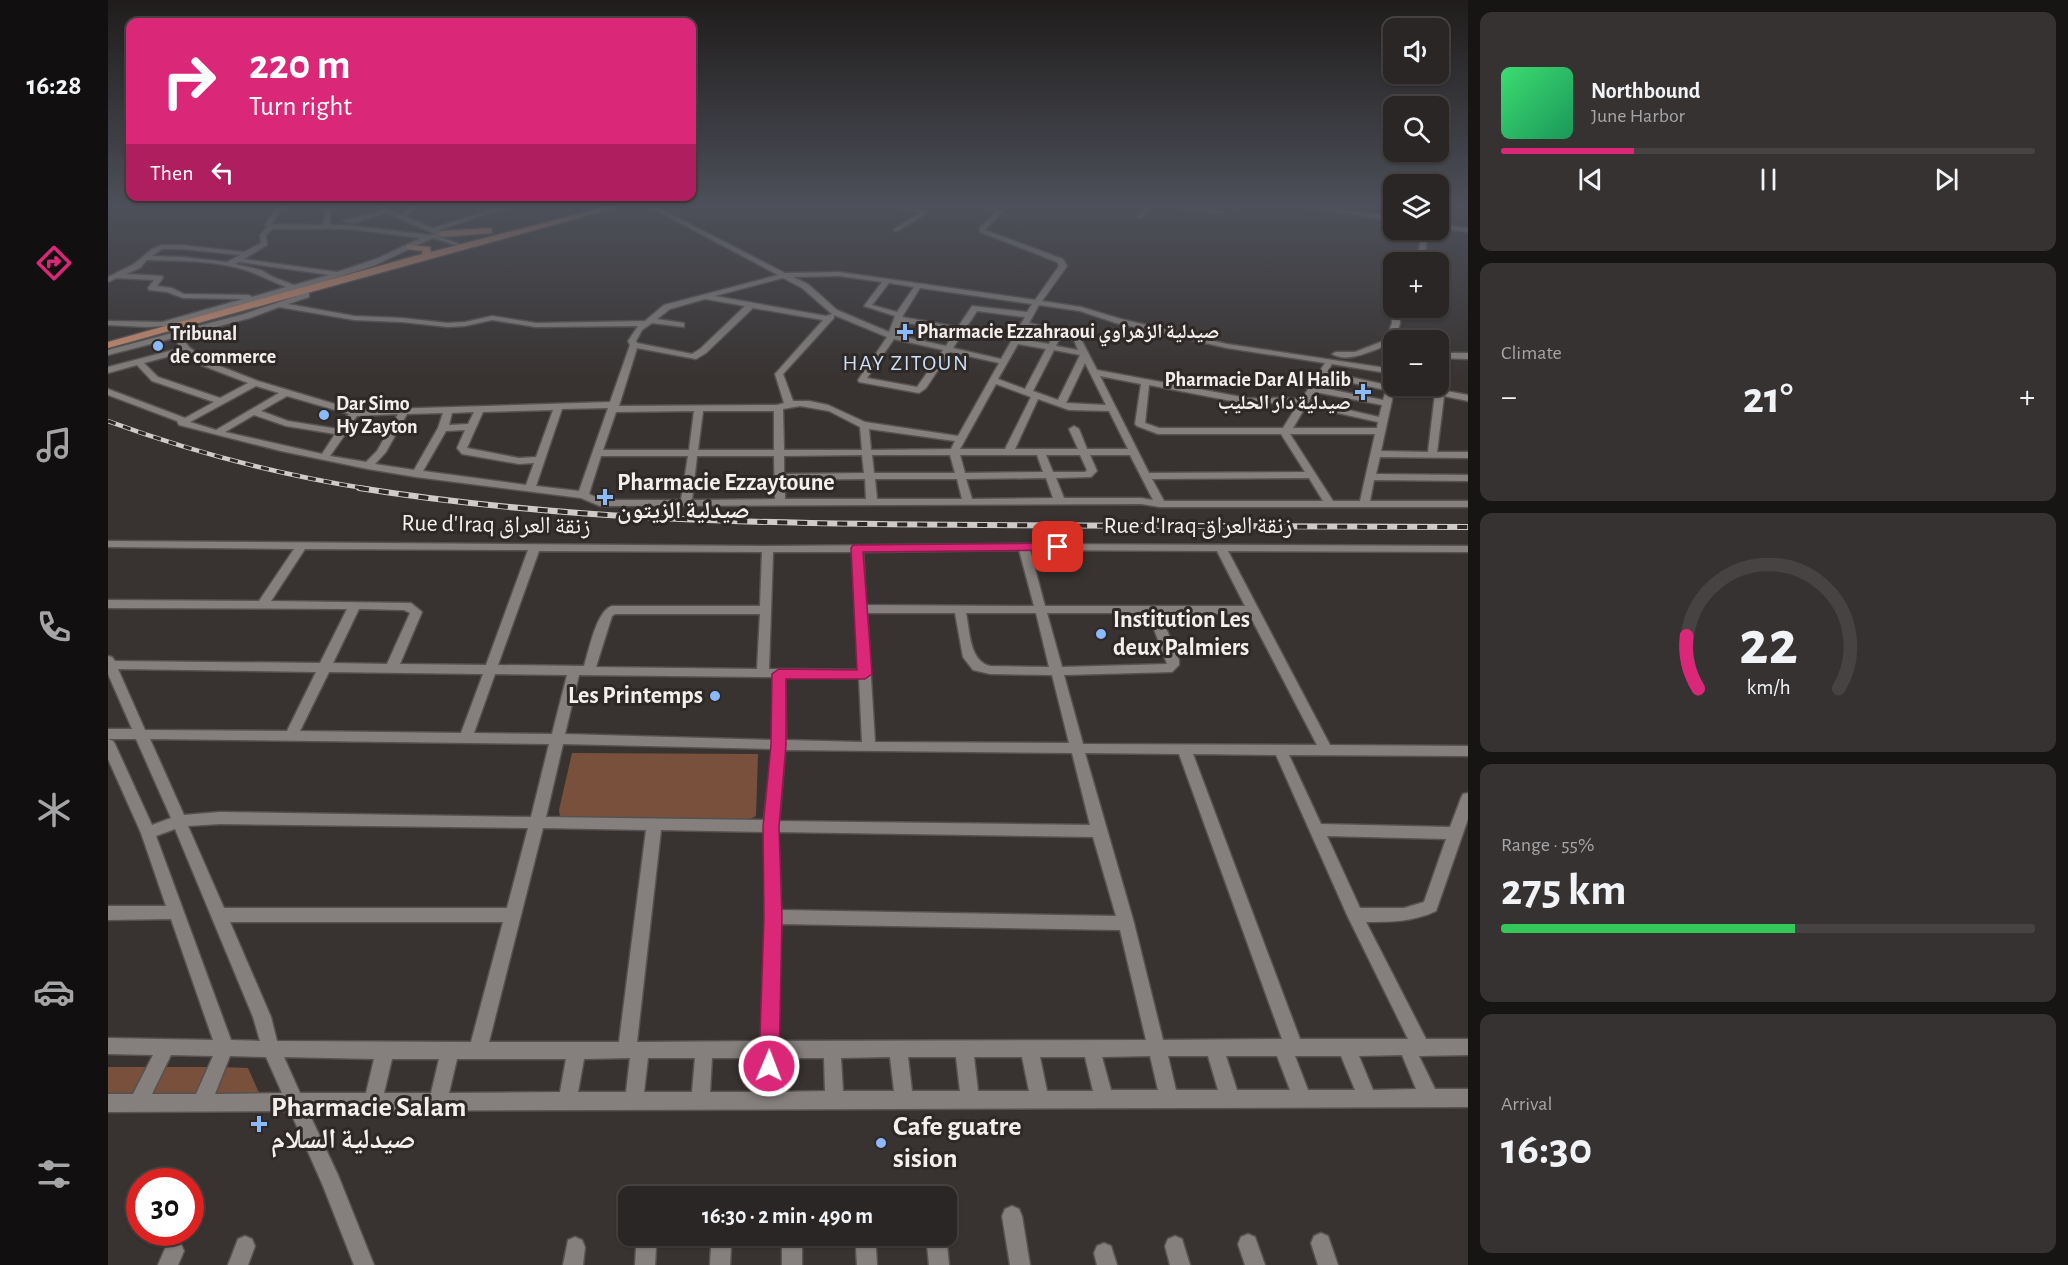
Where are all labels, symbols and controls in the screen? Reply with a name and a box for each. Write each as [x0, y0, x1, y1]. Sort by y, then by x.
map controls [1383, 18, 1449, 396]
button: sound [1383, 18, 1449, 84]
icon: right [150, 42, 228, 120]
text: 220 m [249, 44, 351, 86]
text: 16:28 [27, 72, 81, 99]
text: Northbound [1591, 80, 1700, 102]
text: Turn right [249, 93, 352, 120]
button: search [1383, 96, 1449, 162]
text: June Harbor [1591, 106, 1685, 126]
icon: left [206, 156, 239, 189]
text: Then [150, 162, 194, 184]
icon: previous [1574, 163, 1607, 196]
icon: pause [1752, 163, 1785, 196]
icon: next [1930, 163, 1963, 196]
button: layers [1383, 174, 1449, 240]
icon: directions [33, 242, 75, 284]
button: + [1383, 252, 1449, 318]
place label: Pharmacie Ezzahraoui صيدلية الزهراوي [917, 322, 1219, 347]
place label: Tribunal de commerce [170, 324, 276, 367]
marker: Pharmacie Ezzahraoui صيدلية الزهراوي [898, 325, 912, 339]
button: − [1383, 330, 1449, 396]
marker: Tribunal de commerce [151, 339, 165, 353]
text: Climate [1501, 343, 1562, 363]
district label: HAY ZITOUN [843, 352, 969, 374]
place label: Pharmacie Dar Al Halib صيدلية دار الحليب [1165, 370, 1351, 414]
text: 21° [1743, 376, 1793, 421]
text: − [1501, 381, 1517, 414]
text: + [2019, 381, 2035, 414]
marker: Pharmacie Dar Al Halib صيدلية دار الحليب [1356, 385, 1370, 399]
place label: Dar Simo Hy Zayton [336, 394, 418, 437]
marker: Dar Simo Hy Zayton [317, 408, 331, 422]
icon: music [33, 424, 75, 466]
place label: Pharmacie Ezzaytoune صيدلية الزيتون [617, 471, 835, 524]
marker: Pharmacie Ezzaytoune صيدلية الزيتون [598, 490, 612, 504]
street label: Rue d'Iraq زنقة العراق [401, 511, 591, 540]
street label: Rue d'Iraq زنقة العراق [1103, 514, 1293, 539]
pin [1032, 521, 1083, 572]
icon: arrive [1041, 530, 1074, 563]
icon: phone [33, 606, 75, 648]
place label: Institution Les deux Palmiers [1113, 608, 1250, 660]
text: 22 [1739, 614, 1797, 676]
marker: Institution Les deux Palmiers [1094, 627, 1108, 641]
text: km/h [1746, 678, 1790, 699]
place label: Les Printemps [568, 684, 703, 708]
marker: Les Printemps [708, 689, 722, 703]
icon: climate [33, 789, 75, 831]
text: Range · 55% [1501, 835, 1594, 855]
text: 275 km [1501, 868, 1626, 913]
icon: car [33, 971, 75, 1013]
position arrow [737, 1034, 801, 1098]
place label: Pharmacie Salam صيدلية السلام [271, 1094, 466, 1158]
text: Arrival [1501, 1094, 1552, 1114]
place label: Cafe guatre sision [893, 1113, 1022, 1173]
marker: Pharmacie Salam صيدلية السلام [252, 1117, 266, 1131]
text: 16:30 [1501, 1127, 1592, 1172]
marker: Cafe guatre sision [874, 1136, 888, 1150]
icon: filters [33, 1153, 75, 1195]
speed limit sign: 30 [126, 1168, 204, 1246]
text: 16:30 · 2 min · 490 m [702, 1205, 873, 1227]

